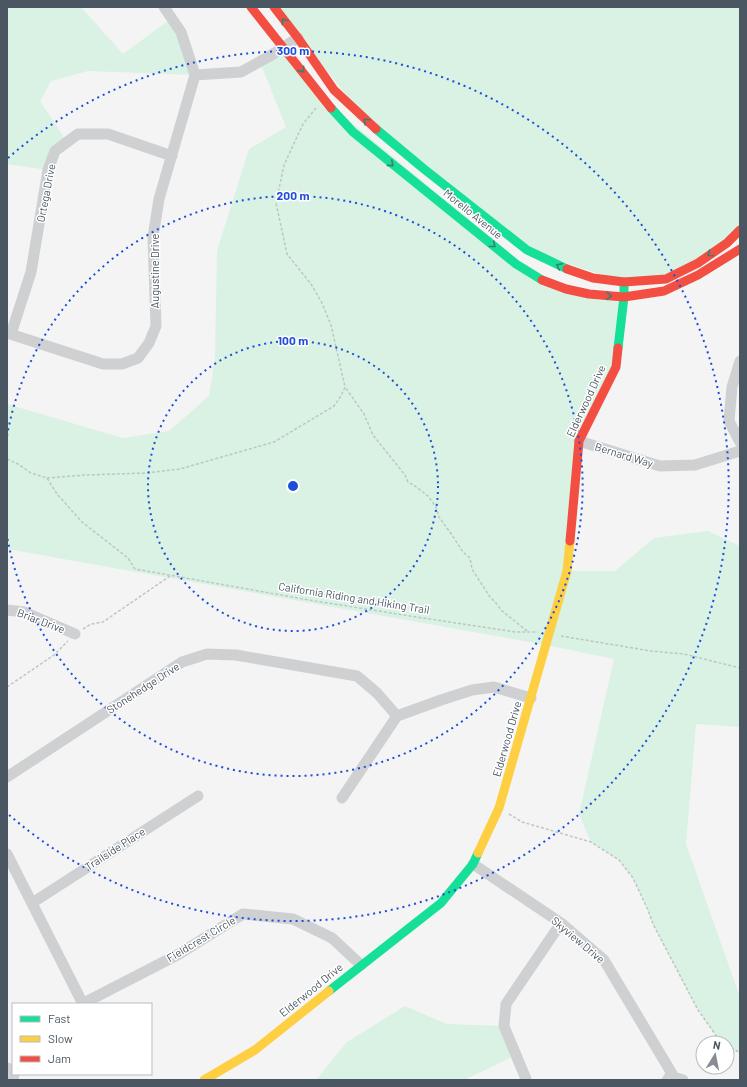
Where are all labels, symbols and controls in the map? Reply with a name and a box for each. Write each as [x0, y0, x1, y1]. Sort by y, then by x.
one-way arrow [282, 18, 289, 25]
text: 300 m [277, 43, 309, 57]
one-way arrow [297, 66, 304, 73]
one-way arrow [364, 118, 371, 125]
one-way arrow [387, 159, 394, 166]
street label: Ortega Drive [34, 163, 58, 223]
street label: Morello Avenue [441, 186, 505, 241]
text: 200 m [277, 188, 309, 202]
street label: Augustine Drive [148, 233, 161, 308]
one-way arrow [488, 240, 495, 247]
one-way arrow [707, 249, 714, 257]
one-way arrow [556, 263, 563, 271]
one-way arrow [606, 291, 612, 300]
text: 100 m [278, 333, 308, 347]
street label: Elderwood Drive [563, 363, 608, 439]
street label: Bernard Way [593, 440, 655, 470]
centre of rings [286, 479, 300, 493]
street label: California Riding and Hiking Trail [278, 579, 430, 616]
street label: Briar Drive [15, 605, 67, 636]
street label: Stonehedge Drive [104, 659, 182, 716]
street label: Elderwood Drive [490, 700, 524, 778]
street label: Trailside Place [82, 824, 147, 873]
street label: Fieldcrest Circle [164, 913, 238, 964]
street label: Skyview Drive [549, 914, 608, 966]
street label: Elderwood Drive [276, 960, 345, 1019]
legend [12, 1003, 152, 1075]
text: Fast [48, 1011, 71, 1025]
text: Slow [48, 1031, 73, 1045]
north arrow [695, 1035, 735, 1075]
text: N [712, 1038, 722, 1052]
text: Jam [48, 1051, 71, 1065]

